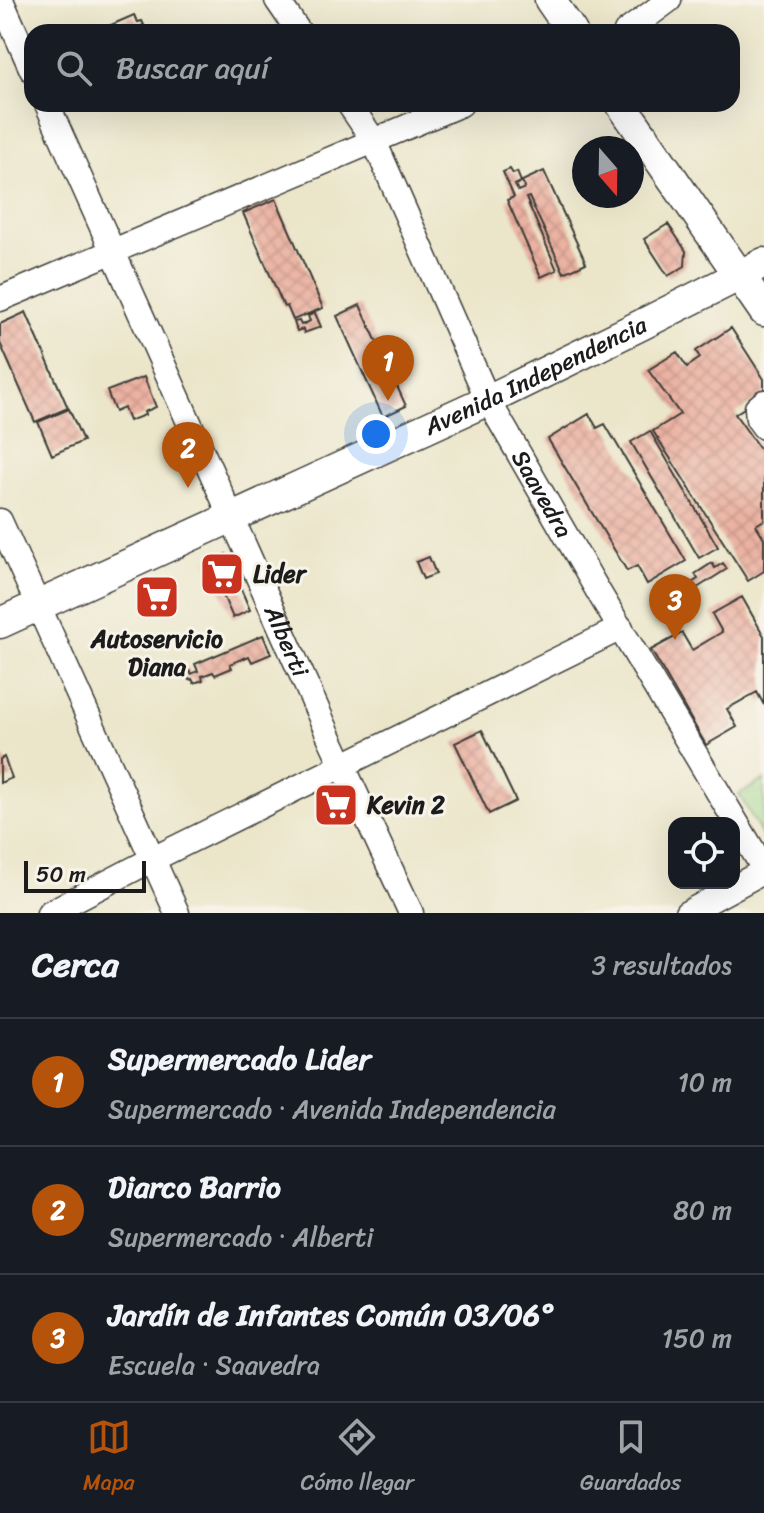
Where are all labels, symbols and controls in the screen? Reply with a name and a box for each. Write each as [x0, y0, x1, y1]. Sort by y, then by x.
search box [24, 24, 740, 112]
text: Buscar aquí [116, 41, 269, 95]
icon: search [52, 46, 96, 90]
north arrow [572, 136, 644, 208]
street label: Avenida Independencia [416, 304, 655, 448]
pin: 1 [362, 335, 414, 401]
your location [356, 414, 396, 454]
pin: 2 [162, 422, 214, 488]
street label: Saavedra [500, 442, 584, 546]
supermarket icon: Lider [198, 550, 246, 598]
place label: Lider [253, 553, 308, 595]
supermarket icon: Autoservicio Diana [133, 573, 181, 621]
pin: 3 [649, 574, 701, 640]
street label: Alberti [252, 597, 322, 685]
place label: Autoservicio Diana [90, 618, 223, 688]
supermarket icon: Kevin 2 [312, 781, 360, 829]
place label: Kevin 2 [366, 784, 445, 826]
map controls [668, 817, 740, 889]
button: locate [668, 817, 740, 889]
text: 50 m [36, 855, 86, 894]
scale bar [24, 857, 146, 893]
text: Cerca [32, 935, 119, 995]
text: 3 resultados [592, 942, 732, 988]
text: Supermercado Lider [108, 1032, 371, 1086]
text: 1 [52, 1059, 64, 1105]
text: 10 m [678, 1059, 732, 1105]
text: Supermercado · Avenida Independencia [108, 1086, 556, 1132]
text: Diarco Barrio [108, 1160, 281, 1214]
text: 2 [50, 1187, 66, 1233]
text: 80 m [673, 1187, 732, 1233]
text: Supermercado · Alberti [108, 1214, 374, 1260]
text: Jardín de Infantes Común 03/06° [108, 1288, 553, 1342]
text: 3 [51, 1315, 65, 1361]
text: 150 m [662, 1315, 732, 1361]
text: Escuela · Saavedra [108, 1342, 320, 1388]
tab: Mapa [83, 1415, 135, 1502]
tab: Cómo llegar [300, 1415, 414, 1502]
tab: Guardados [580, 1415, 681, 1502]

